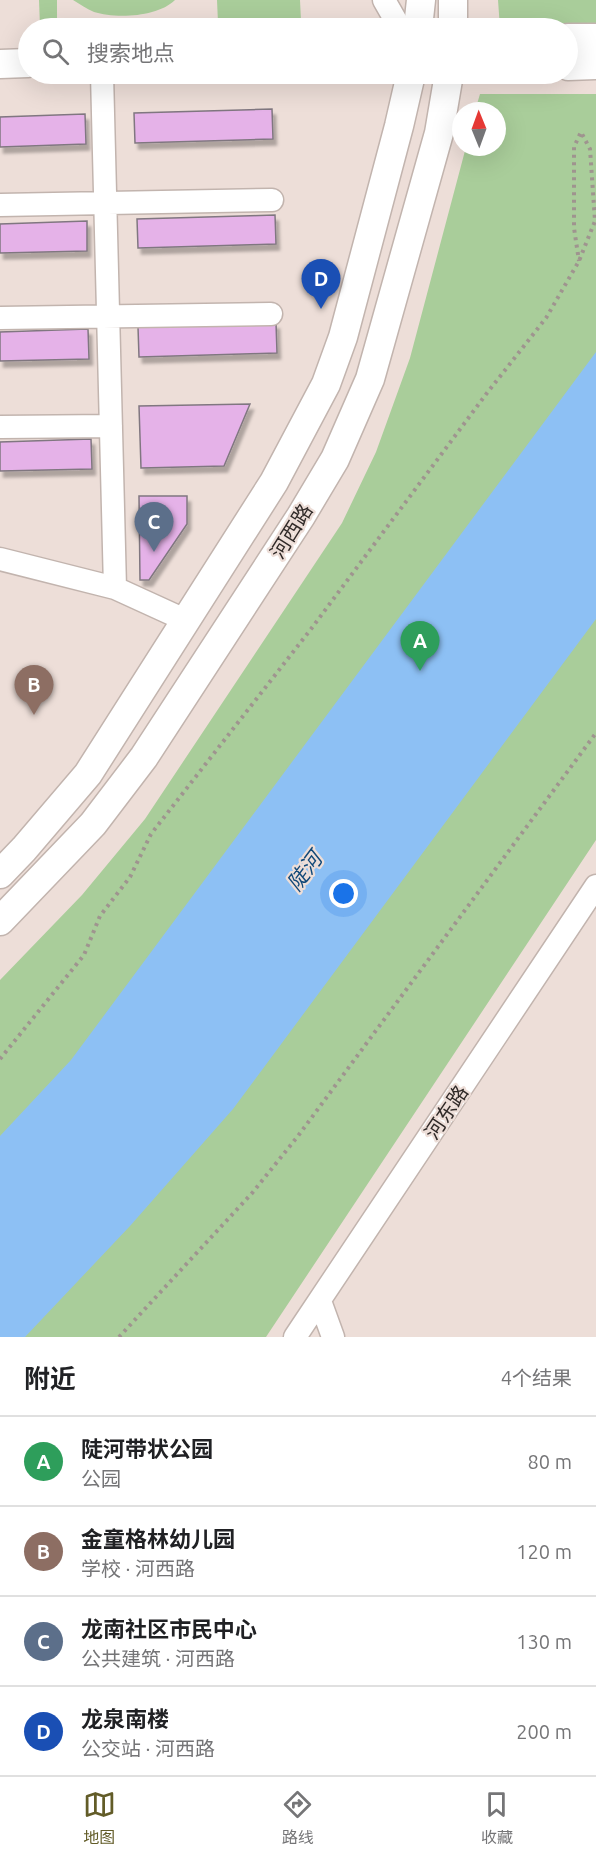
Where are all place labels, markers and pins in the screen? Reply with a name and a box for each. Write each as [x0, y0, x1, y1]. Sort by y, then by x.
pin: D [302, 260, 340, 309]
pin: C [134, 502, 174, 552]
pin: A [400, 622, 440, 671]
pin: B [15, 666, 54, 715]

